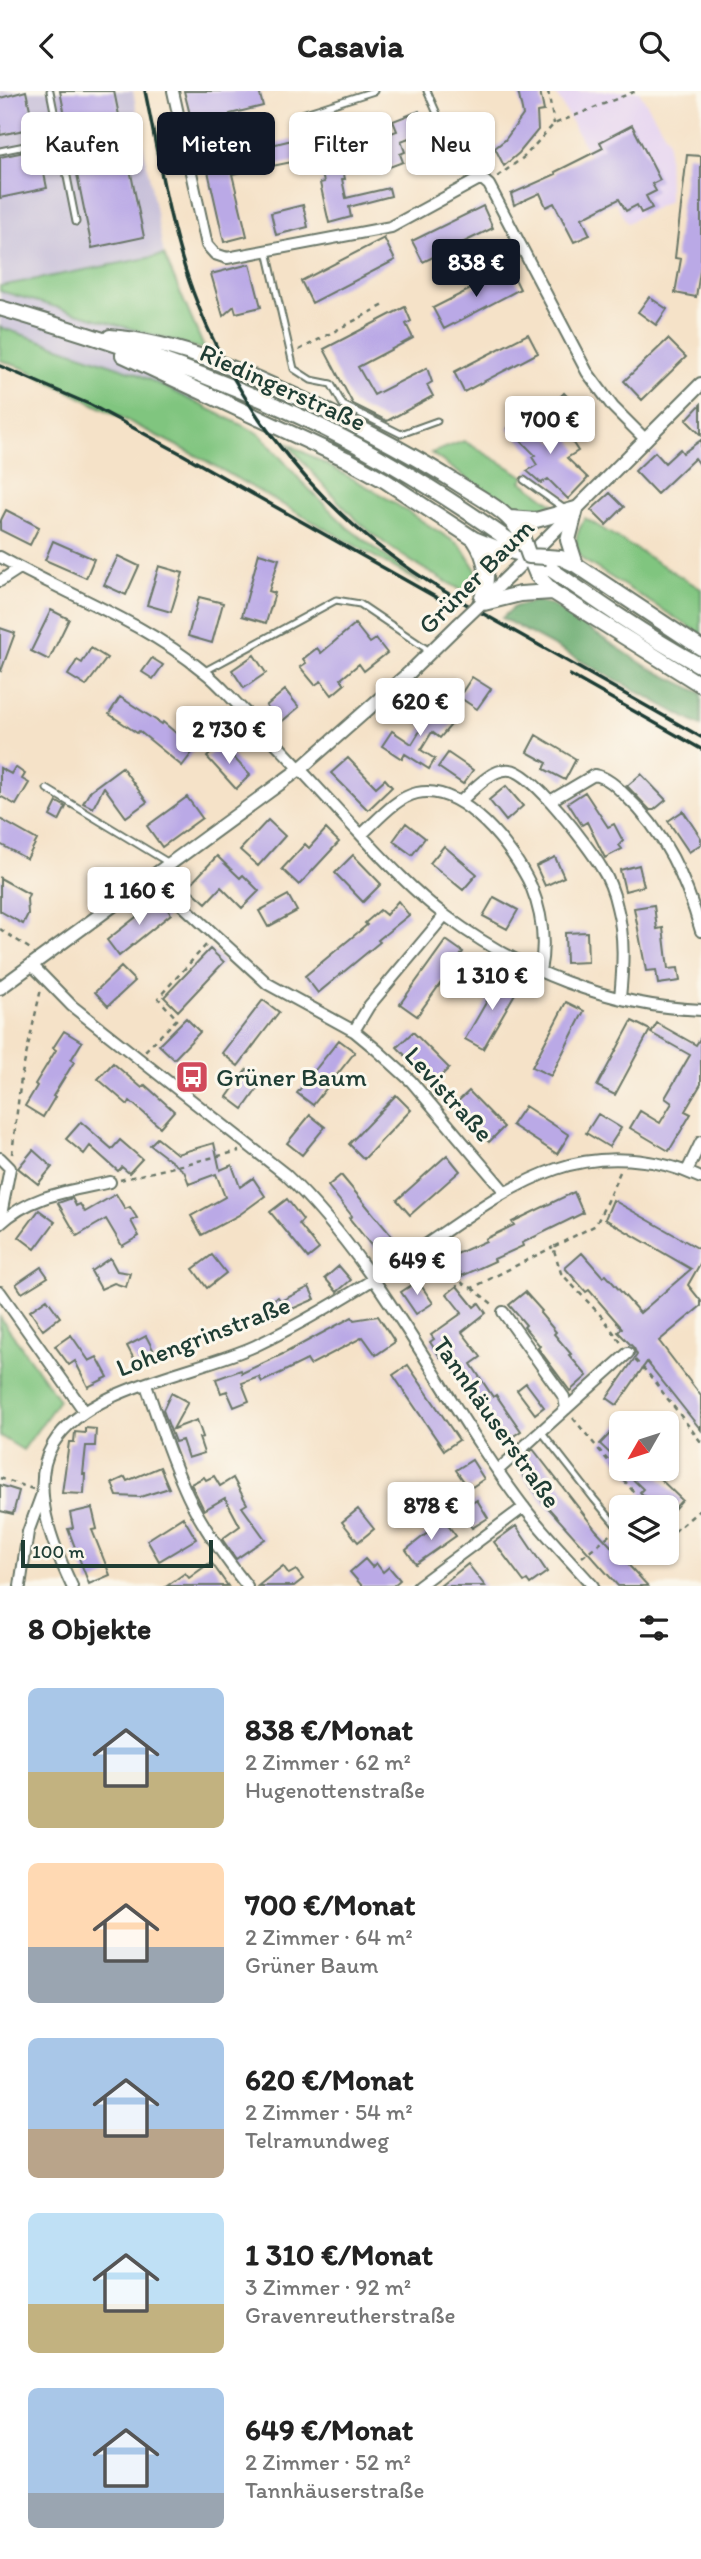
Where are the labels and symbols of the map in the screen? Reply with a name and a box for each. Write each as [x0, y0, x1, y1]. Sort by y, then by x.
pin: 838 € [427, 239, 525, 299]
street label: Riedingerstraße [195, 336, 371, 438]
pin: 700 € [501, 397, 599, 456]
street label: Grüner Baum [411, 511, 541, 641]
pin: 620 € [371, 679, 469, 738]
pin: 2 730 € [164, 707, 294, 766]
pin: 1 160 € [74, 867, 204, 927]
pin: 1 310 € [427, 953, 557, 1012]
street label: Levistraße [398, 1040, 500, 1148]
bus stop icon: Grüner Baum [173, 1058, 211, 1096]
place label: Grüner Baum [216, 1061, 367, 1093]
pin: 649 € [368, 1237, 466, 1297]
street label: Lohengrinstraße [111, 1288, 295, 1384]
street label: Tannhäuserstraße [426, 1330, 568, 1514]
north arrow [609, 1411, 679, 1481]
pin: 878 € [382, 1483, 480, 1542]
scale bar [21, 1537, 214, 1569]

